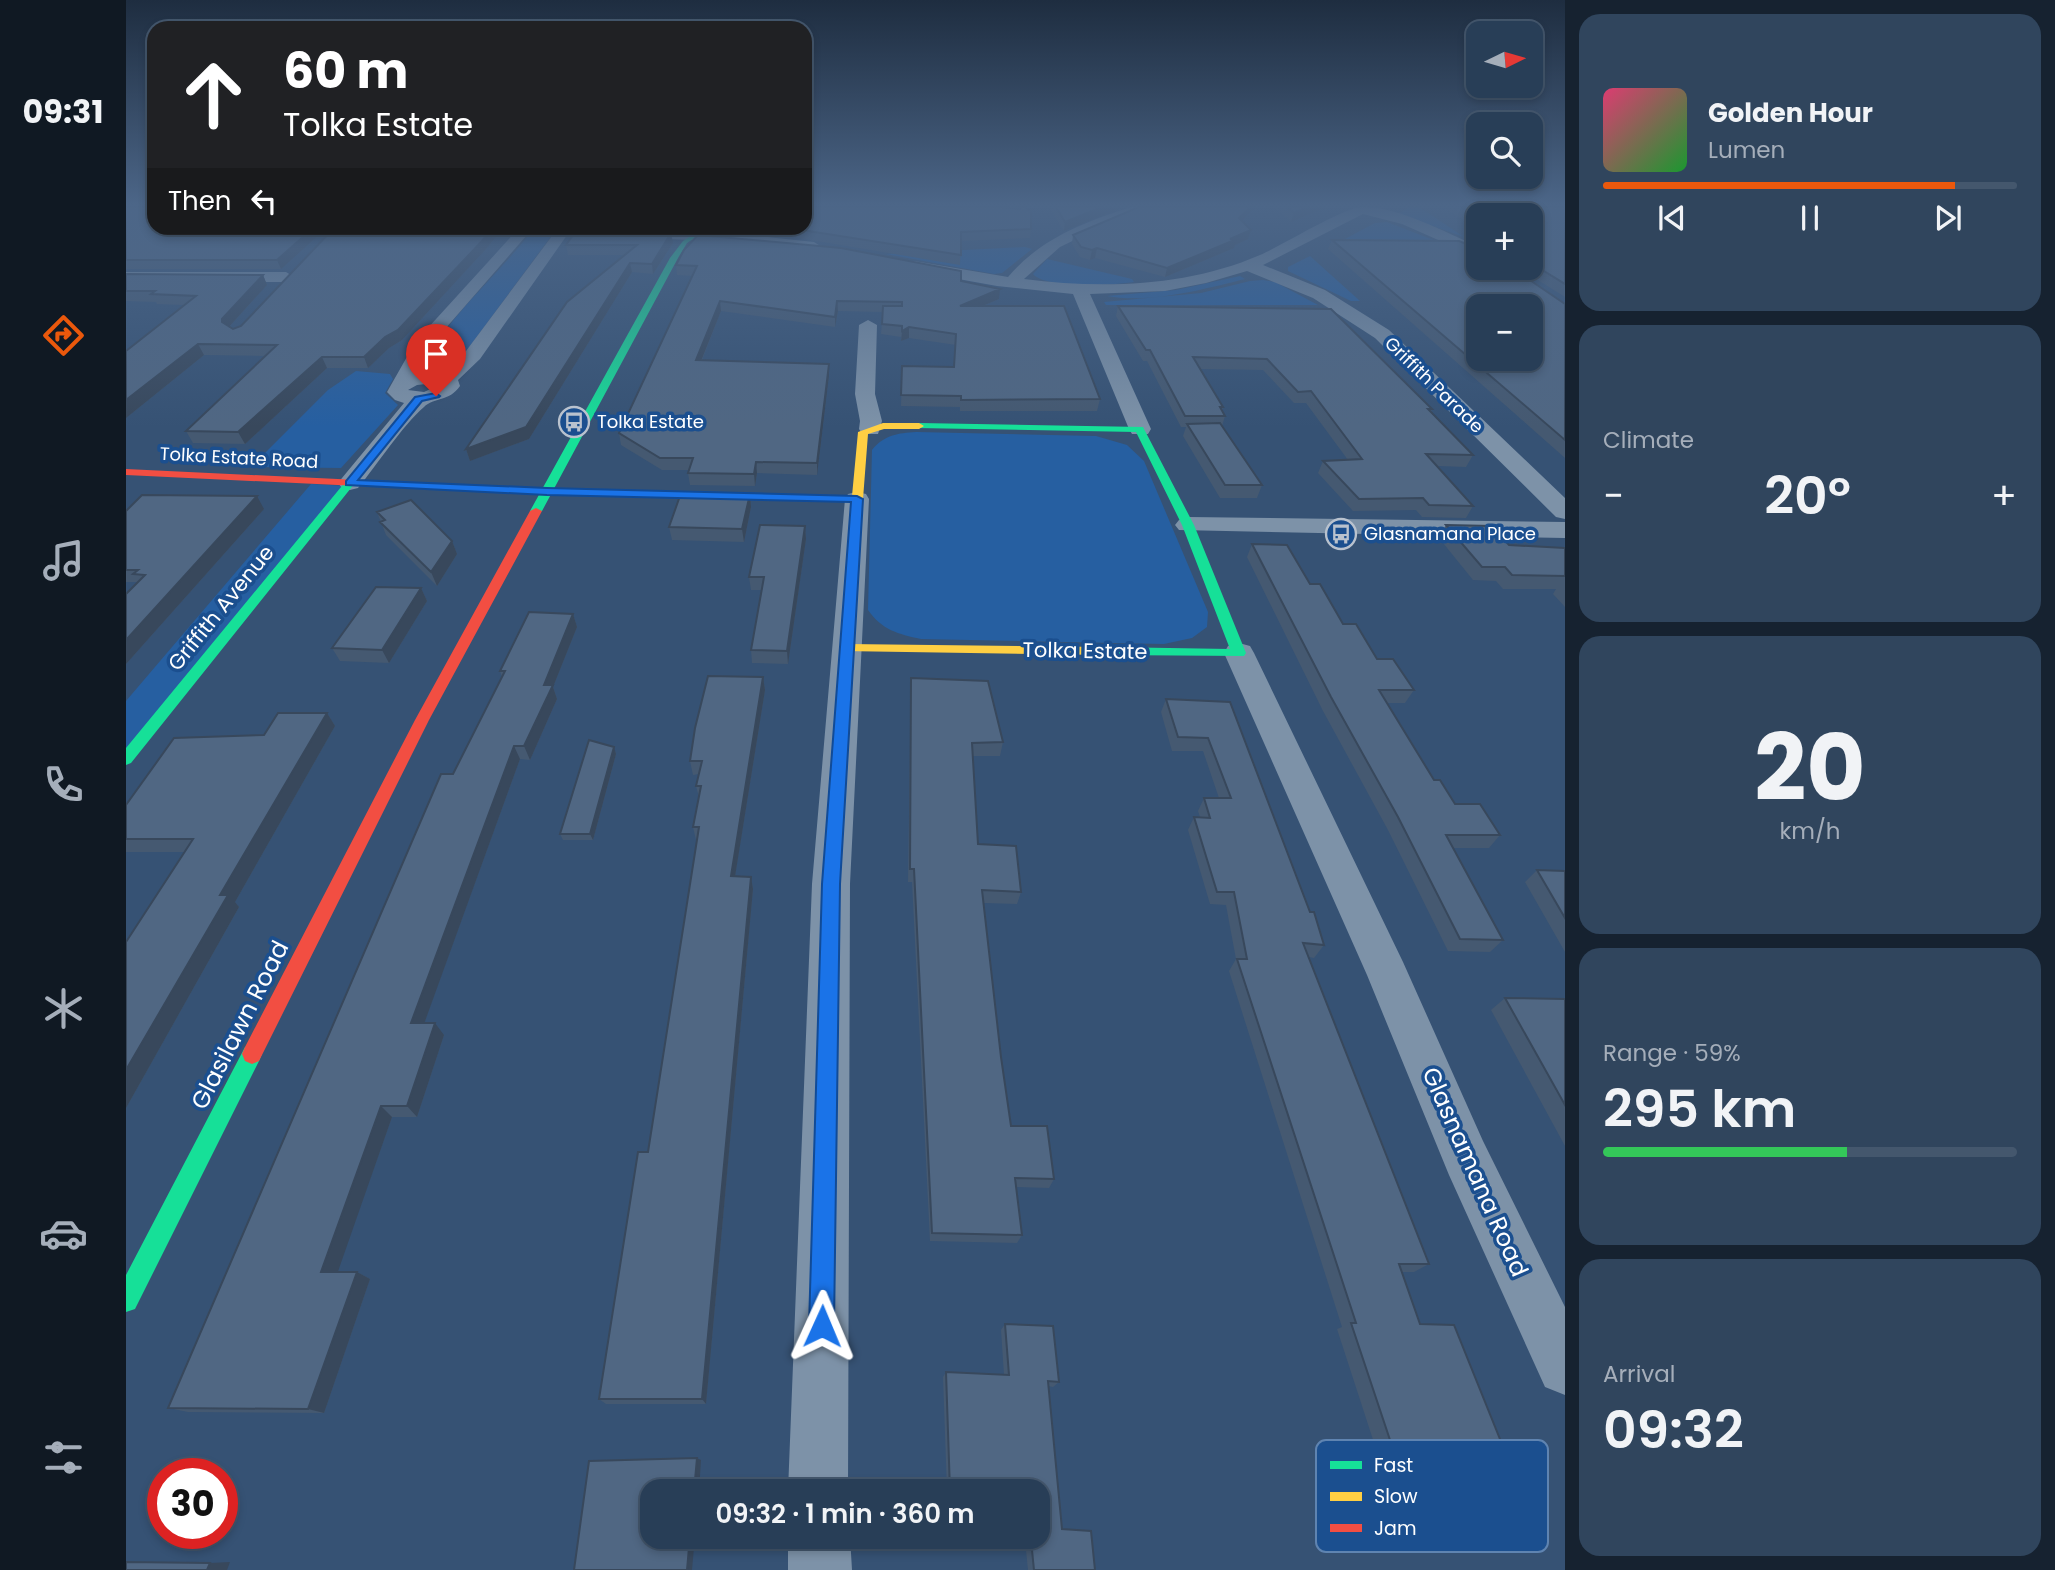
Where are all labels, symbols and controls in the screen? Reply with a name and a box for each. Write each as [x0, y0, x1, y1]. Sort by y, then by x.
north arrow [1466, 21, 1544, 98]
map controls [1466, 21, 1543, 371]
text: 60 m [283, 37, 408, 105]
icon: ahead [168, 49, 259, 140]
text: 09:31 [22, 89, 104, 134]
text: Golden Hour [1708, 95, 1873, 131]
text: Tolka Estate [283, 102, 473, 147]
button: search [1466, 112, 1543, 189]
text: Lumen [1708, 134, 1785, 166]
icon: left [245, 182, 283, 220]
text: Then [168, 183, 231, 219]
icon: previous [1653, 199, 1691, 237]
icon: pause [1791, 199, 1829, 237]
icon: next [1929, 199, 1967, 237]
button: + [1466, 203, 1543, 280]
button: − [1466, 294, 1543, 371]
icon: directions [39, 311, 88, 360]
pin [406, 324, 466, 396]
street label: Griffith Parade [1379, 331, 1489, 438]
icon: arrive [417, 335, 455, 373]
bus stop icon: Tolka Estate [557, 405, 591, 439]
place label: Tolka Estate [597, 409, 704, 434]
text: Climate [1603, 424, 1694, 456]
street label: Tolka Estate Road [159, 441, 319, 474]
text: 20° [1764, 459, 1851, 532]
text: − [1603, 469, 1624, 522]
text: + [1991, 469, 2017, 522]
bus stop icon: Glasnamana Place [1324, 517, 1358, 551]
place label: Glasnamana Place [1364, 521, 1536, 546]
icon: music [39, 536, 88, 585]
street label: Griffith Avenue [161, 539, 280, 677]
street label: Tolka Estate [1022, 635, 1148, 666]
text: 20 [1754, 704, 1866, 832]
icon: phone [39, 760, 88, 809]
text: km/h [1779, 815, 1841, 847]
street label: Glasilawn Road [183, 935, 296, 1115]
icon: climate [39, 984, 88, 1033]
text: Range · 59% [1603, 1037, 1741, 1069]
street label: Glasnamana Road [1414, 1062, 1537, 1282]
text: 295 km [1603, 1072, 1796, 1145]
icon: car [39, 1209, 88, 1258]
position arrow [785, 1289, 859, 1363]
text: Arrival [1603, 1358, 1675, 1390]
text: 09:32 [1603, 1393, 1744, 1466]
icon: filters [39, 1433, 88, 1482]
legend [1316, 1440, 1548, 1552]
text: Fast [1374, 1452, 1413, 1479]
speed limit sign: 30 [147, 1458, 238, 1549]
text: Slow [1374, 1483, 1418, 1510]
text: 09:32 · 1 min · 360 m [716, 1496, 974, 1532]
text: Jam [1374, 1515, 1416, 1542]

